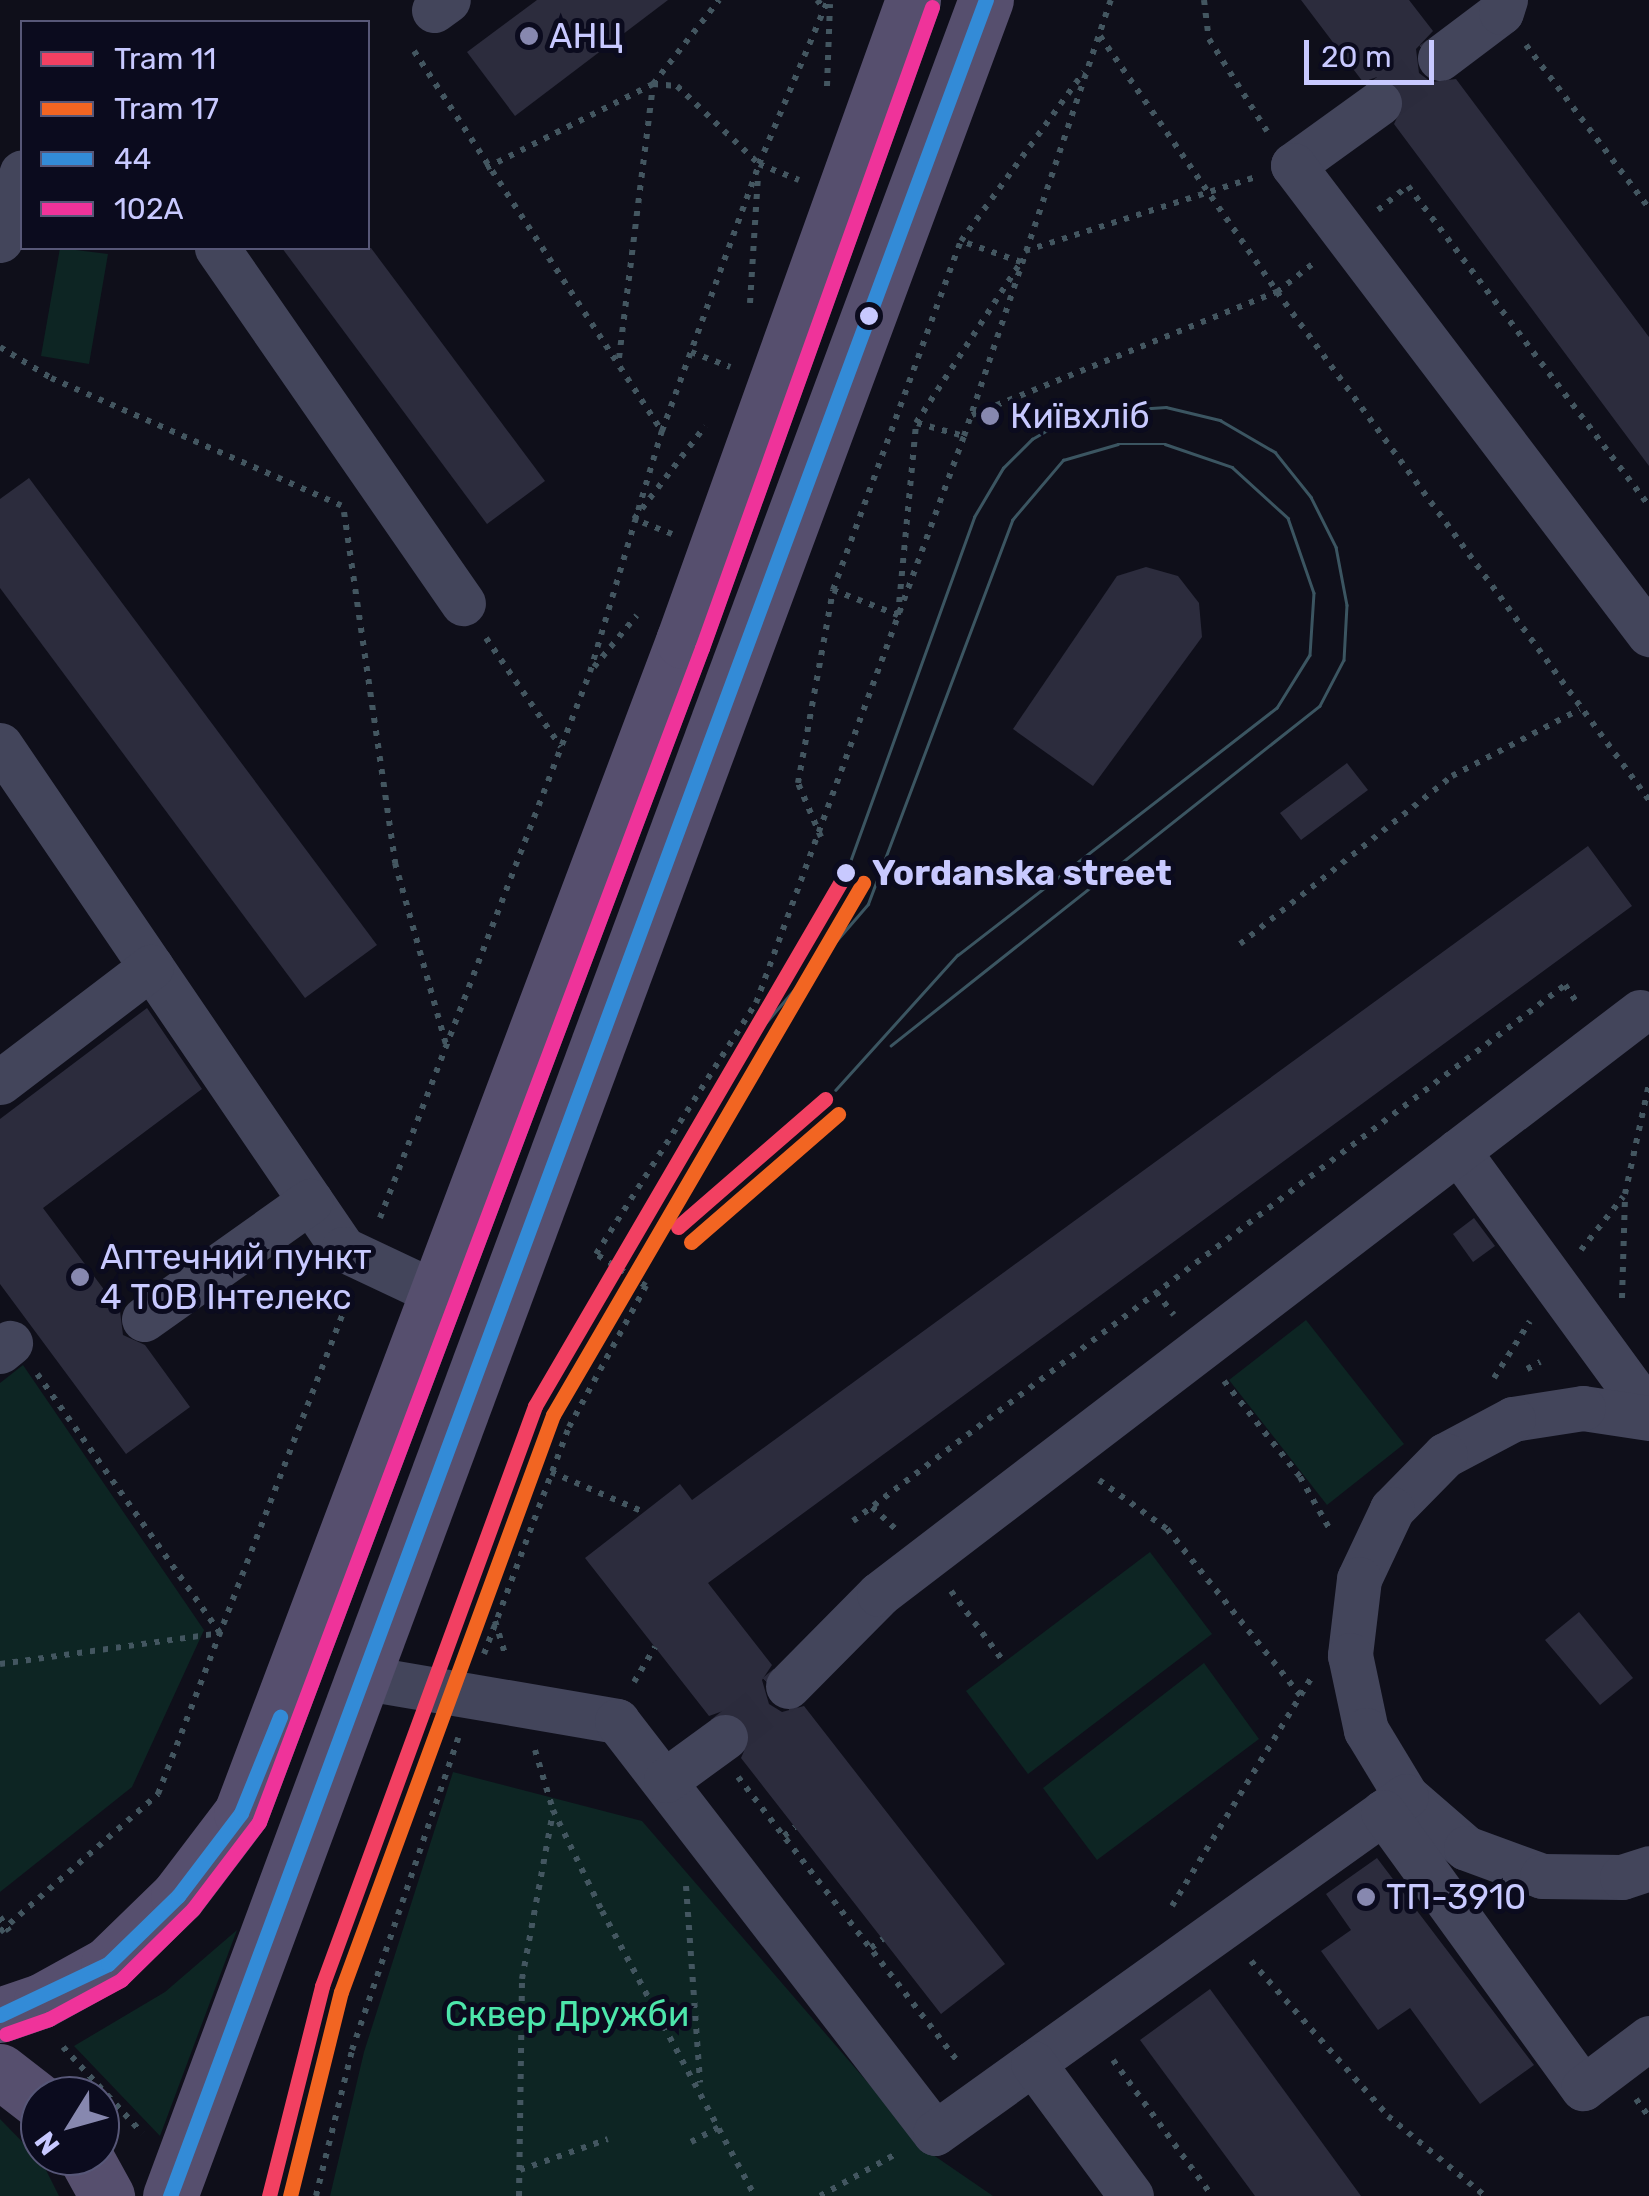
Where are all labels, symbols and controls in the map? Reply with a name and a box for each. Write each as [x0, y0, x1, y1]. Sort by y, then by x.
place label: АНЦ [549, 15, 623, 57]
legend [20, 20, 370, 250]
scale bar [1309, 20, 1439, 82]
marker: АНЦ [518, 25, 540, 47]
text: 20 m [1321, 39, 1392, 75]
text: Tram 11 [114, 41, 216, 77]
text: Tram 17 [114, 91, 219, 127]
text: 44 [114, 141, 151, 177]
text: 102А [114, 191, 184, 227]
unlabelled marker [859, 306, 879, 326]
place label: Київхліб [1010, 395, 1150, 437]
marker: Київхліб [979, 405, 1001, 427]
place label: Yordanska street [872, 852, 1172, 894]
marker: Yordanska street [829, 856, 863, 890]
place label: Аптечний пункт 4 ТОВ Інтелекс [100, 1236, 371, 1318]
marker: Аптечний пункт 4 ТОВ Інтелекс [69, 1266, 91, 1288]
place label: ТП-3910 [1386, 1876, 1526, 1918]
marker: ТП-3910 [1355, 1886, 1377, 1908]
park label: Сквер Дружби [445, 1993, 689, 2035]
north arrow [20, 2076, 120, 2176]
text: N [28, 2125, 66, 2161]

